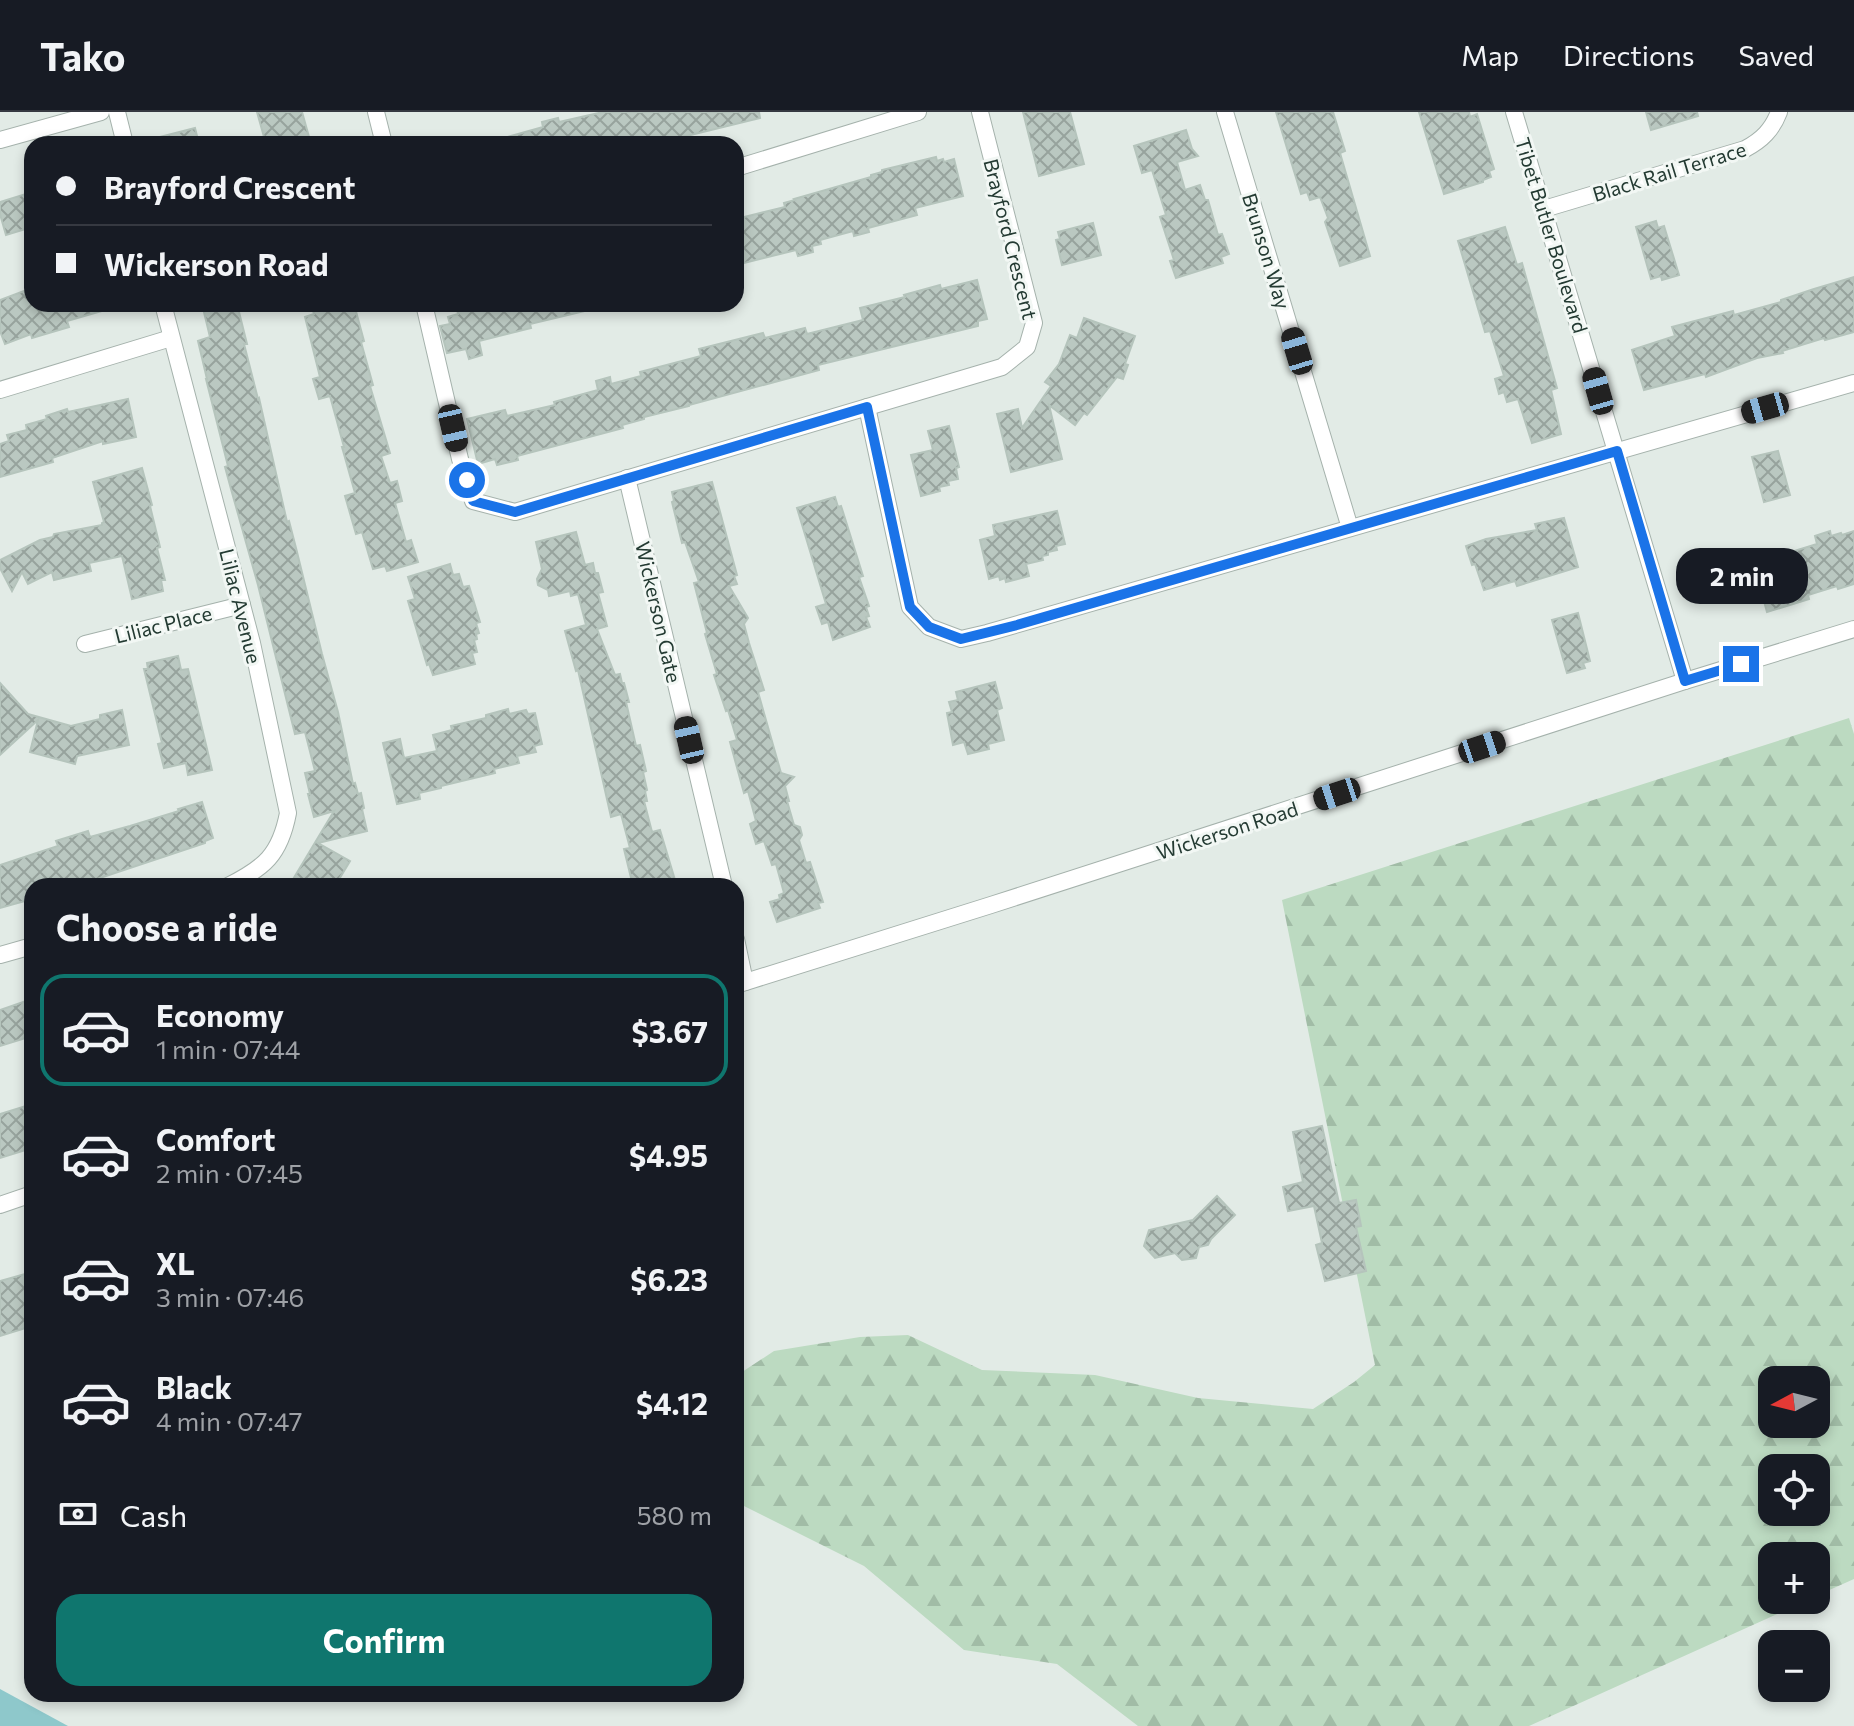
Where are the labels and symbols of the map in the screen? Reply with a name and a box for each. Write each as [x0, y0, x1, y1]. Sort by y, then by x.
street label: Tibet Butler Boulevard [1511, 134, 1593, 336]
street label: Black Rail Terrace [1589, 136, 1749, 206]
street label: Brayford Crescent [979, 156, 1043, 322]
street label: Brunson Way [1238, 190, 1296, 312]
car [1279, 325, 1315, 377]
car [1580, 365, 1616, 417]
car [1739, 390, 1791, 426]
car [436, 402, 470, 454]
route start [449, 462, 485, 498]
street label: Wickerson Gate [631, 539, 687, 685]
street label: Liliac Avenue [215, 546, 267, 666]
callout: 2 min [1675, 548, 1807, 604]
street label: Liliac Place [112, 600, 214, 648]
route end [1723, 646, 1759, 682]
car [672, 714, 706, 766]
car [1455, 728, 1509, 766]
car [1310, 775, 1364, 813]
street label: Wickerson Road [1153, 796, 1301, 864]
north arrow [1758, 1366, 1830, 1438]

